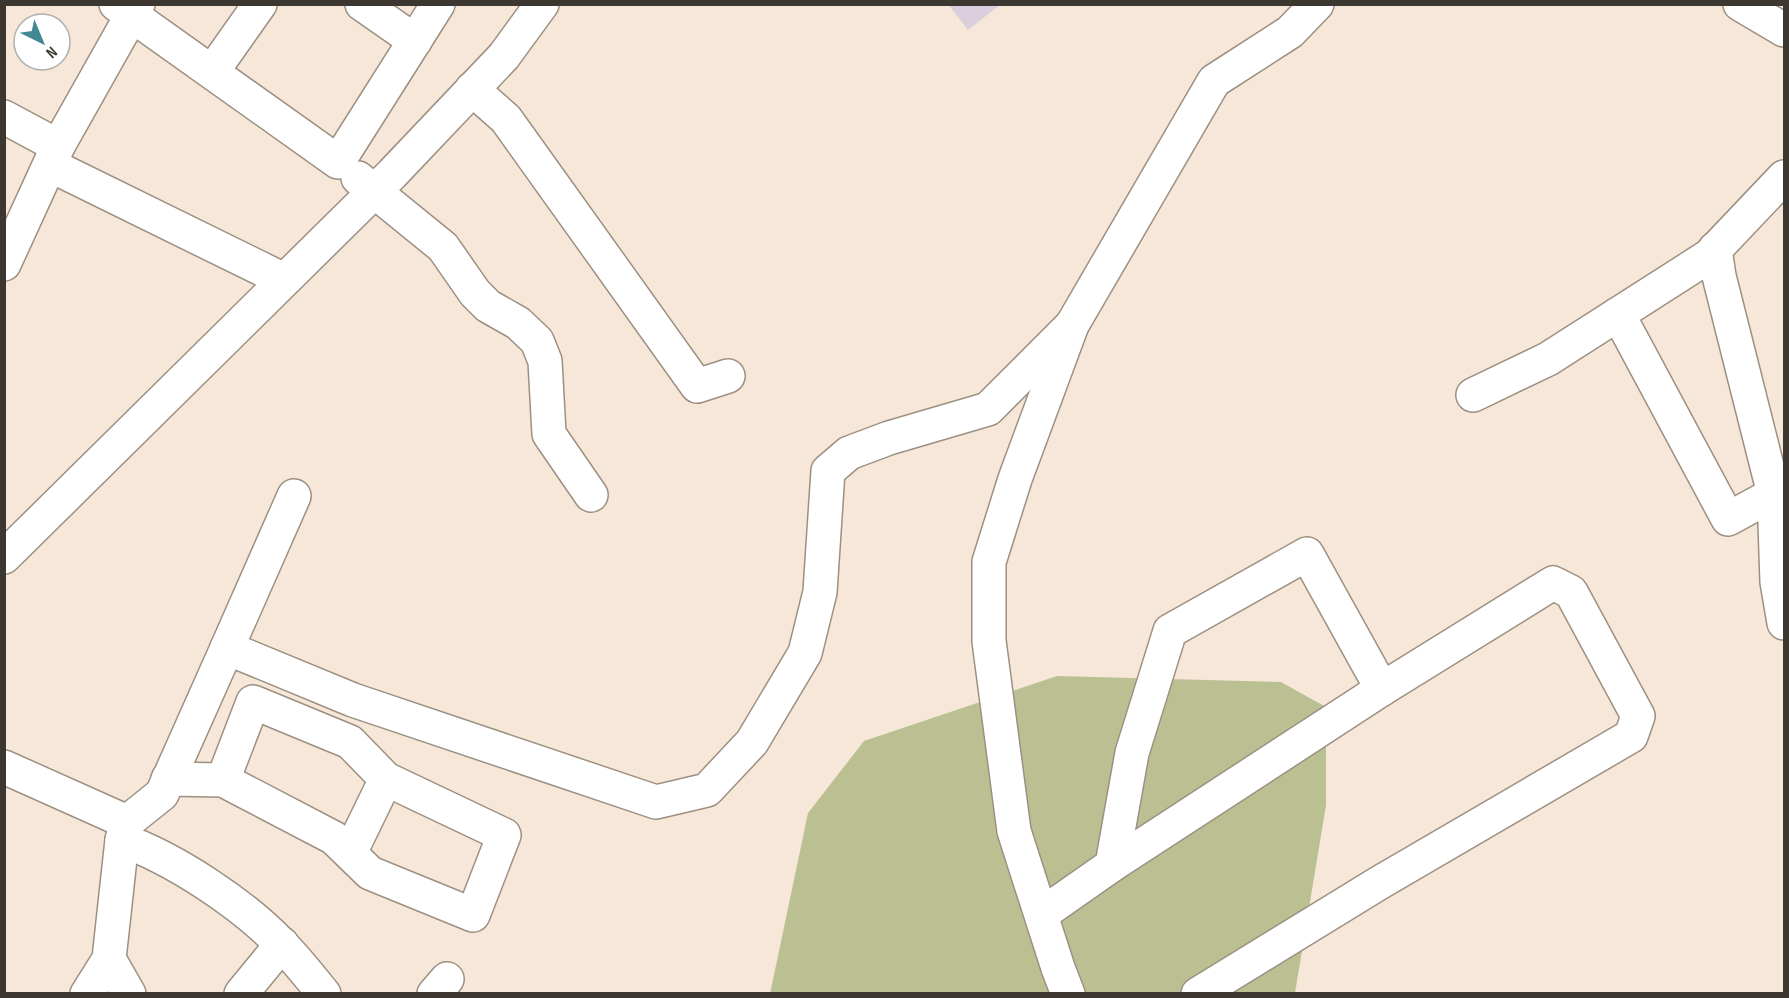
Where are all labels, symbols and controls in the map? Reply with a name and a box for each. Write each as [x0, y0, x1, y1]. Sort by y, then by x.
north arrow [12, 12, 72, 72]
text: N [42, 42, 61, 62]

